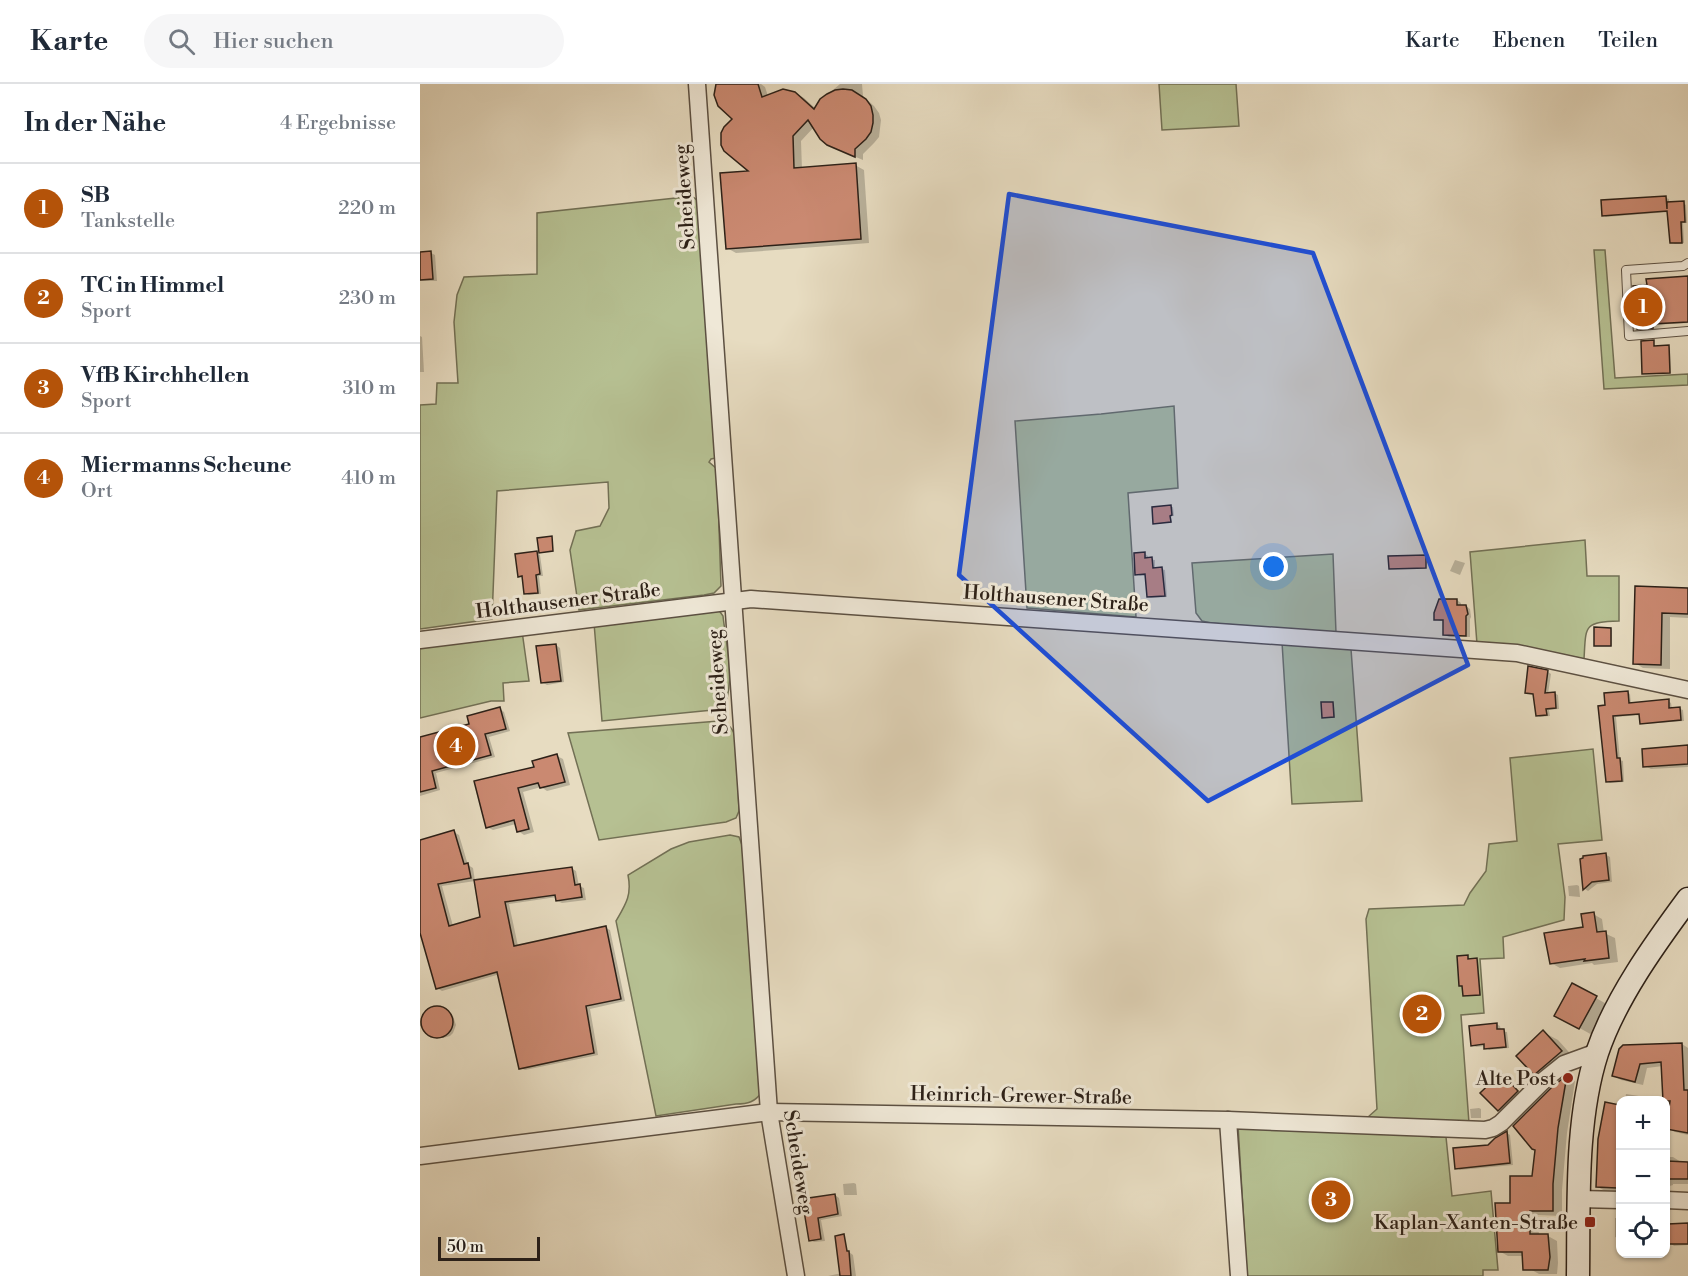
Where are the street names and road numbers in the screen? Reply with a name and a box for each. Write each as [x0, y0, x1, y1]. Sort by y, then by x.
street label: Scheideweg [669, 143, 702, 250]
street label: Holthausener Straße [474, 578, 662, 625]
street label: Holthausener Straße [962, 581, 1150, 618]
street label: Scheideweg [702, 628, 735, 735]
street label: Heinrich-Grewer-Straße [910, 1082, 1132, 1111]
street label: Scheideweg [777, 1108, 818, 1217]

